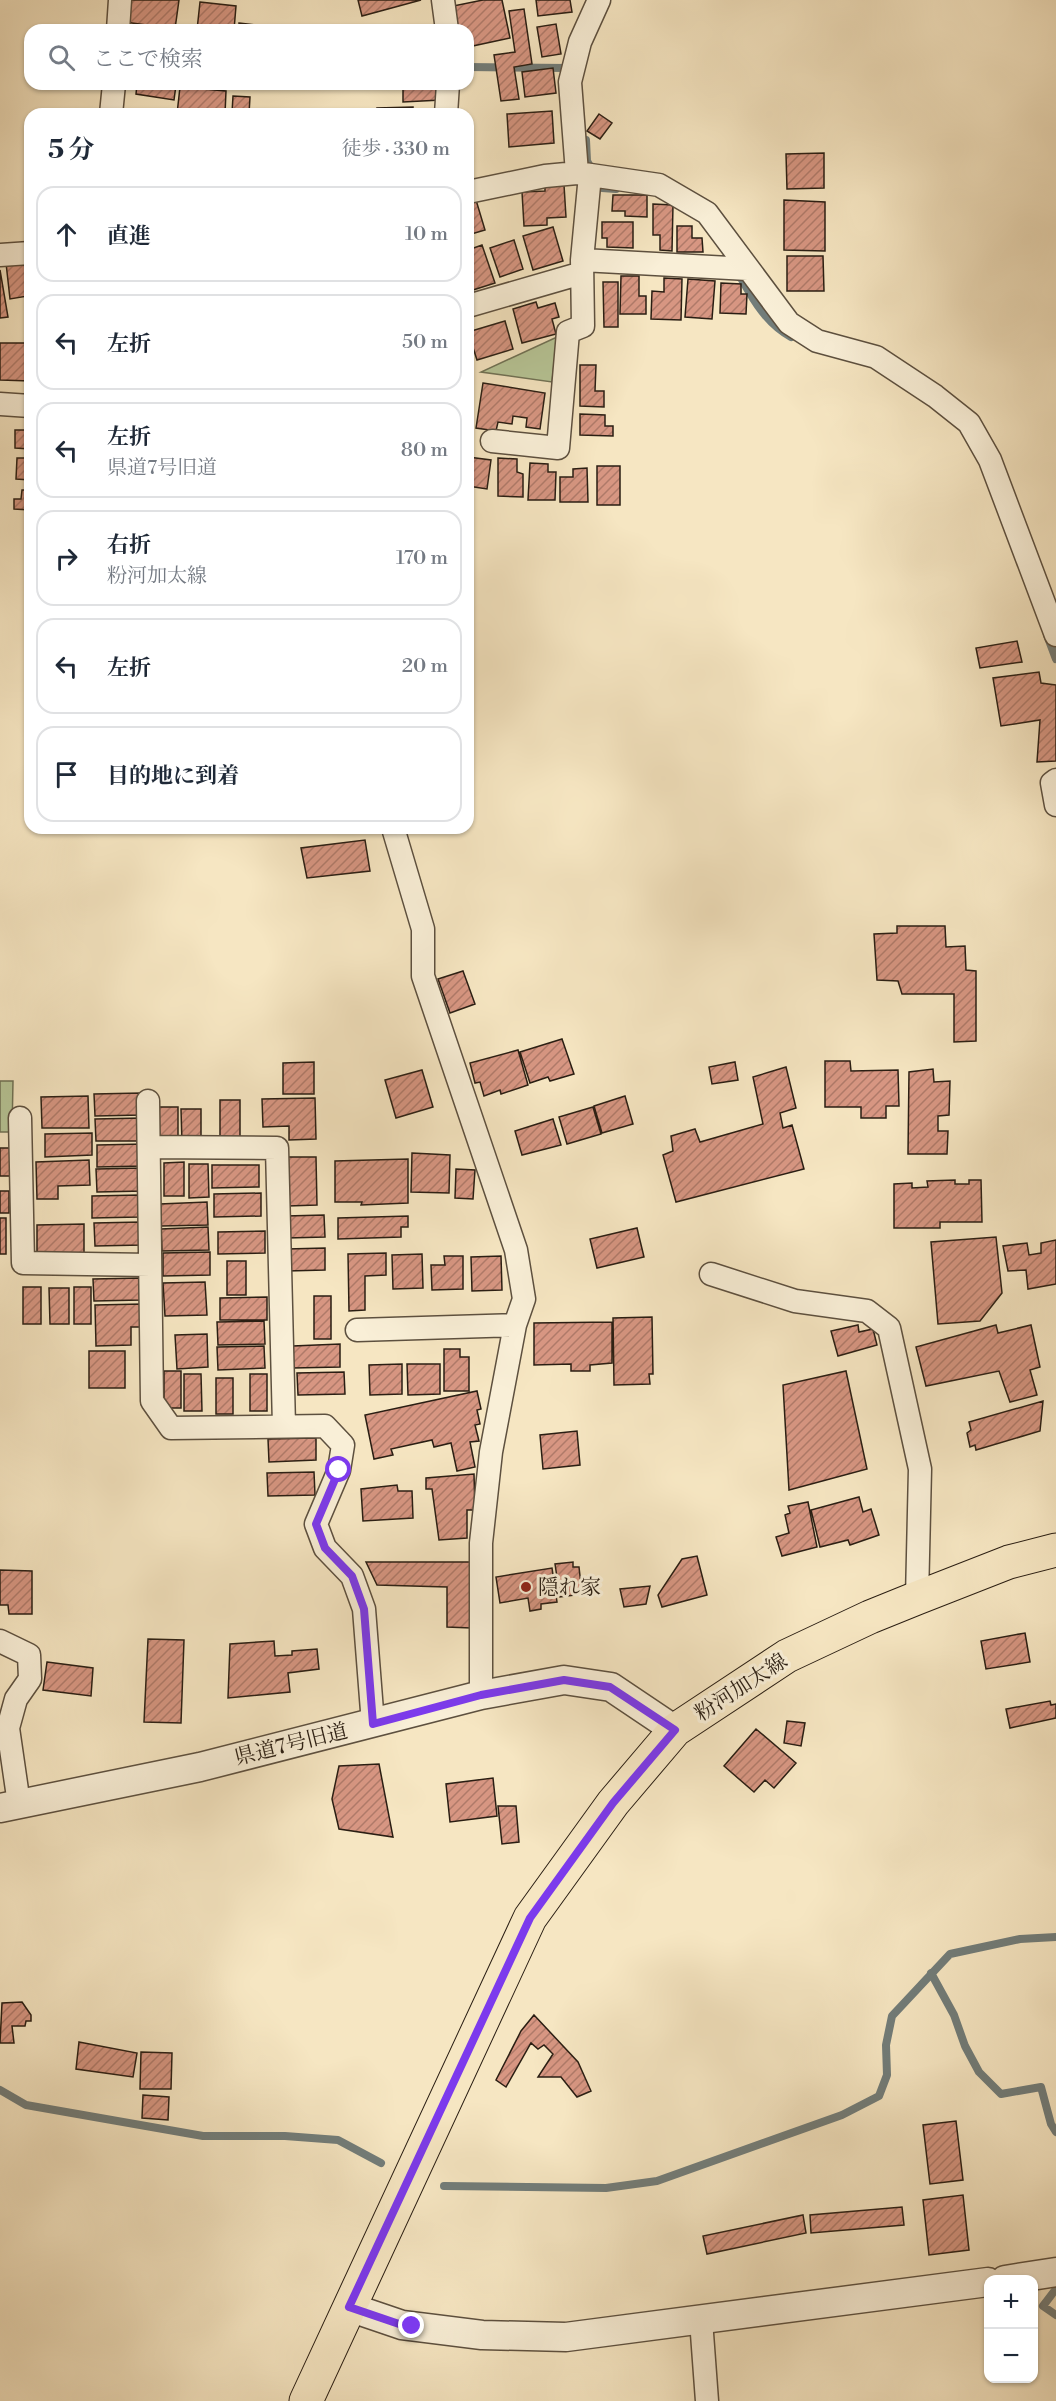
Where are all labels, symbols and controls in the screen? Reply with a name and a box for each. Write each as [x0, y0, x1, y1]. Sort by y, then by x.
search box [24, 24, 474, 90]
icon: search [45, 41, 78, 74]
text: ここで検索 [93, 46, 203, 73]
text: 5 分 [48, 134, 94, 166]
text: 徒歩 · 330 m [341, 137, 450, 162]
icon: ahead [50, 218, 83, 251]
text: 10 m [405, 222, 448, 247]
text: 直進 [107, 223, 151, 250]
icon: left [50, 326, 83, 359]
text: 50 m [402, 330, 448, 355]
text: 左折 [107, 331, 151, 358]
text: 左折 [107, 424, 151, 451]
icon: left [50, 434, 83, 467]
text: 80 m [401, 438, 448, 463]
text: 県道7号旧道 [107, 456, 217, 481]
text: 右折 [107, 532, 151, 559]
icon: right [50, 542, 83, 575]
text: 170 m [396, 546, 448, 571]
text: 粉河加太線 [107, 564, 207, 589]
icon: left [50, 650, 83, 683]
text: 20 m [402, 654, 448, 679]
text: 左折 [107, 655, 151, 682]
icon: arrive [50, 758, 83, 791]
text: 目的地に到着 [107, 763, 239, 790]
route start [325, 1456, 351, 1482]
place label: 隠れ家 [538, 1575, 601, 1601]
marker: 隠れ家 [519, 1580, 533, 1594]
street label: 粉河加太線 [690, 1648, 793, 1727]
street label: 県道7号旧道 [232, 1718, 350, 1772]
map controls [984, 2275, 1038, 2383]
button: + [984, 2275, 1038, 2329]
route end [398, 2312, 424, 2338]
button: − [984, 2329, 1038, 2383]

